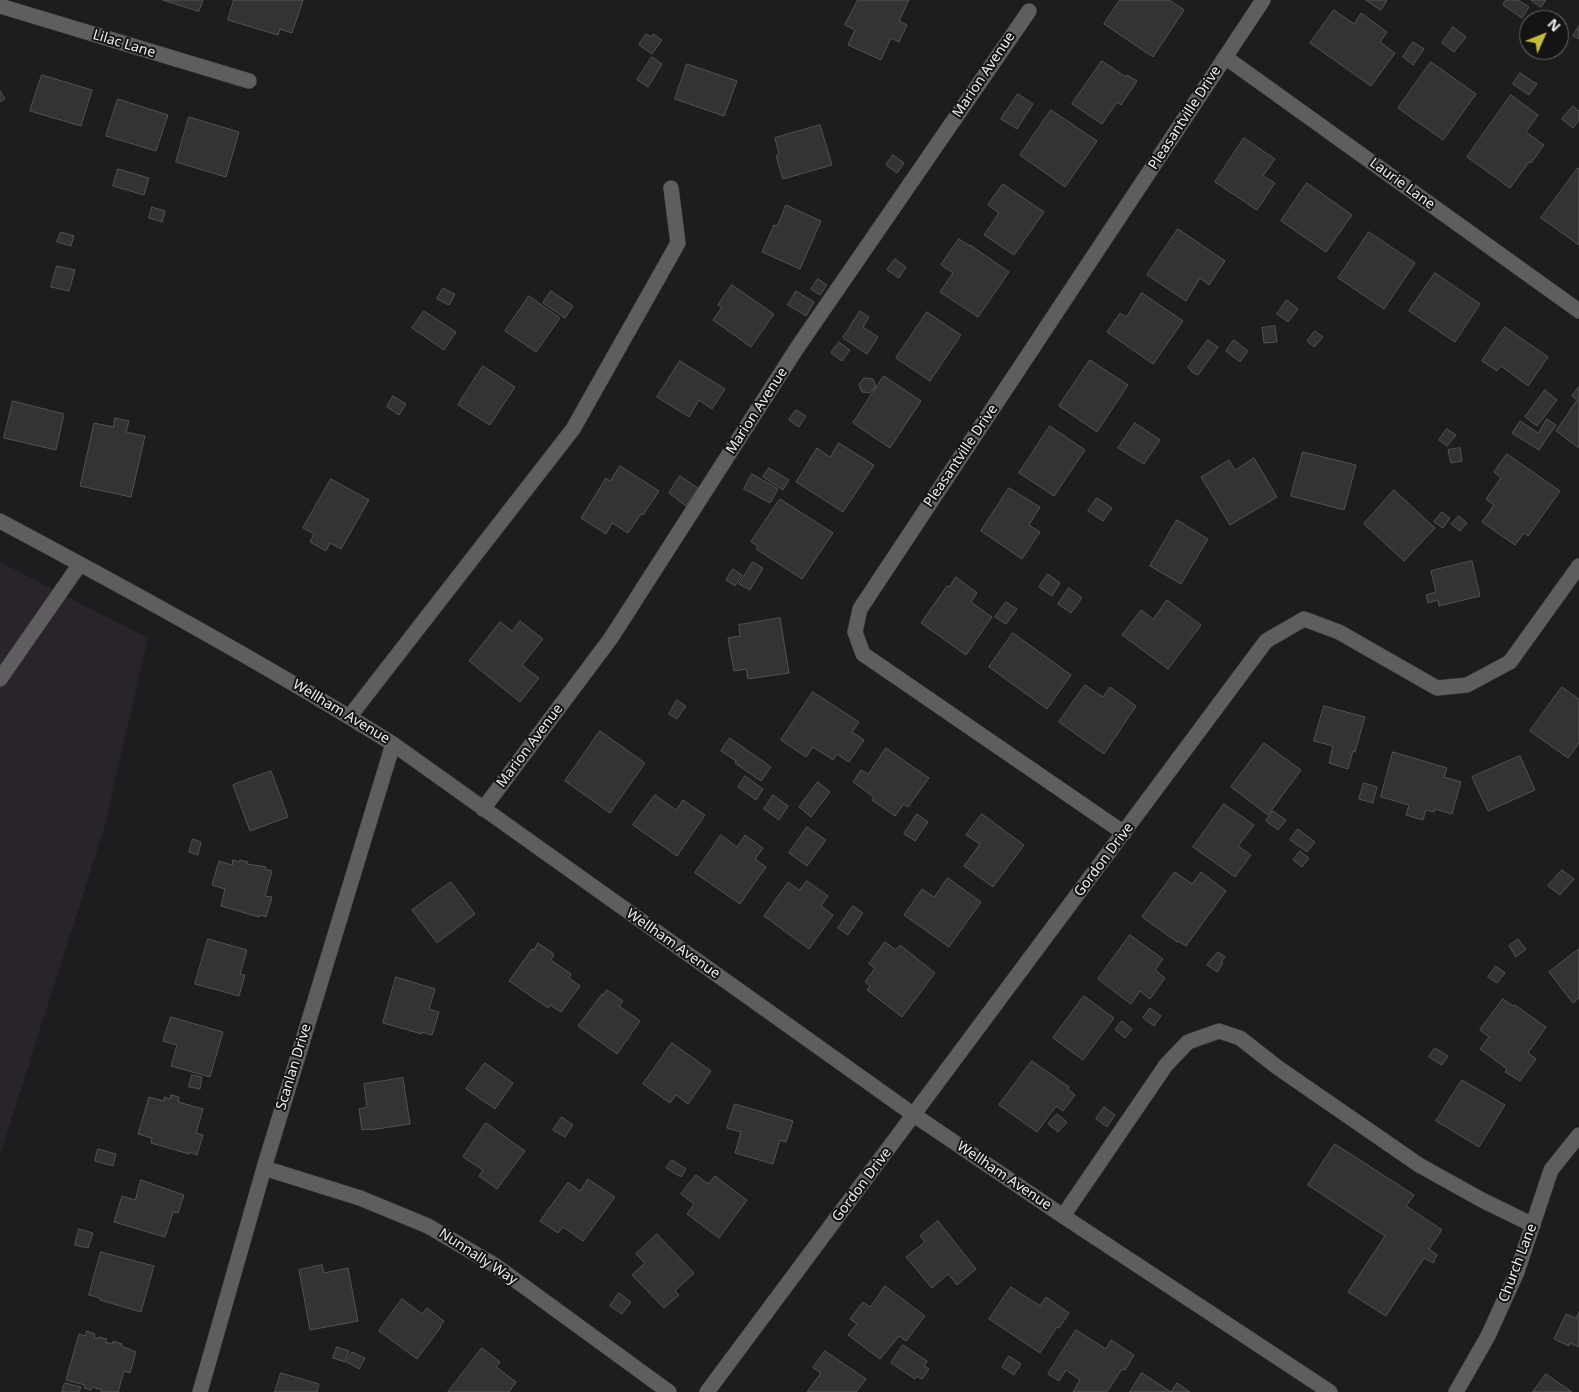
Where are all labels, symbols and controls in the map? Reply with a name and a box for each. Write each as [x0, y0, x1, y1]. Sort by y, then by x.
north arrow [1519, 10, 1569, 60]
text: N [1544, 14, 1565, 36]
street label: Lilac Lane [91, 27, 157, 61]
street label: Marion Avenue [949, 29, 1019, 121]
street label: Pleasantville Drive [1145, 63, 1225, 173]
street label: Laurie Lane [1366, 155, 1438, 213]
street label: Marion Avenue [723, 365, 791, 457]
street label: Pleasantville Drive [920, 401, 1002, 511]
street label: Wellham Avenue [289, 676, 393, 748]
street label: Marion Avenue [493, 701, 567, 791]
street label: Gordon Drive [1071, 820, 1137, 900]
street label: Wellham Avenue [623, 906, 723, 982]
street label: Scanlan Drive [273, 1022, 315, 1112]
street label: Wellham Avenue [954, 1138, 1054, 1214]
street label: Gordon Drive [829, 1145, 895, 1225]
street label: Church Lane [1495, 1222, 1541, 1304]
street label: Nunnally Way [436, 1225, 520, 1289]

